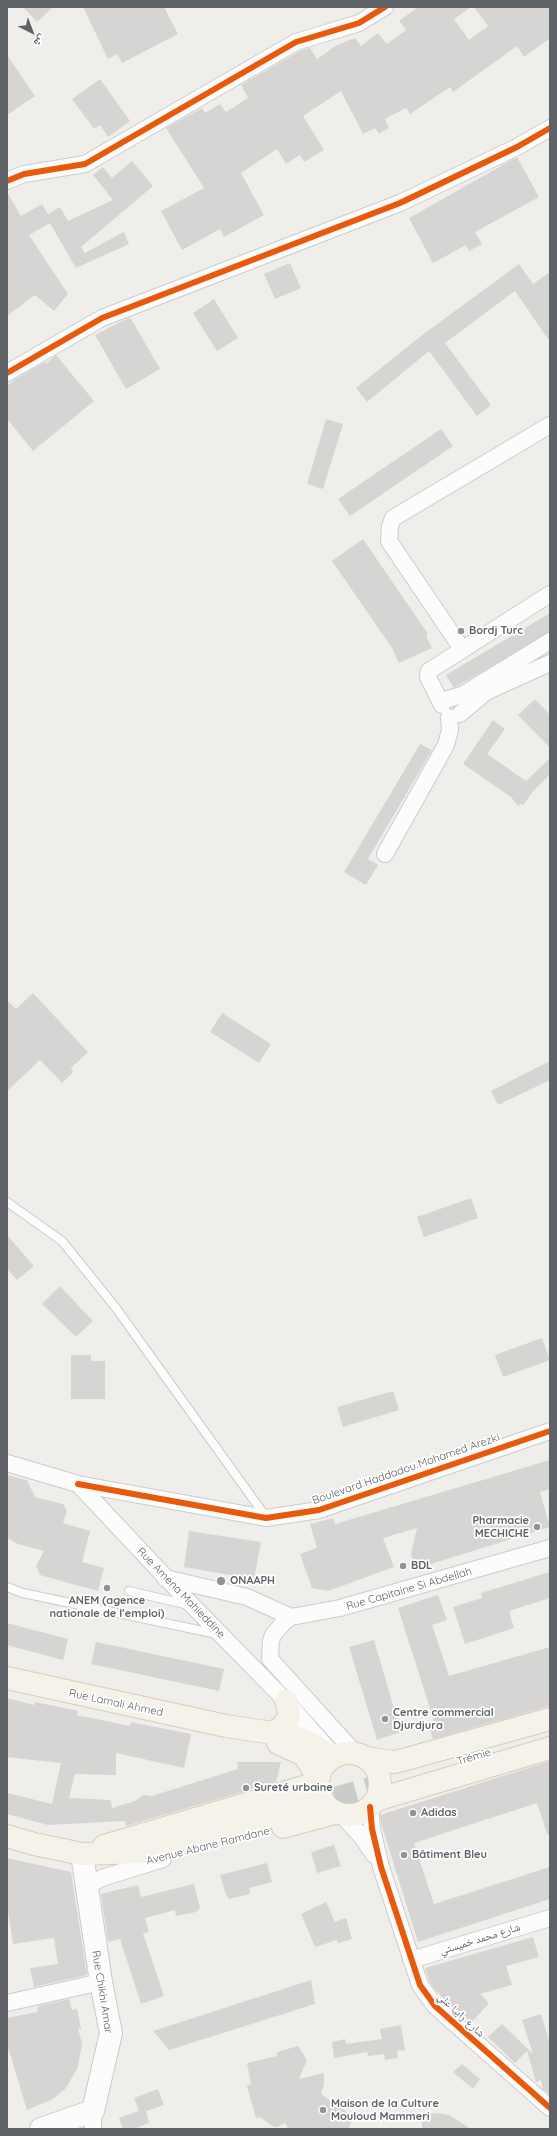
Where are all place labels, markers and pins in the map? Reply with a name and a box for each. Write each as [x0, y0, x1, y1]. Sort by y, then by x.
place label: Bordj Turc [469, 624, 523, 638]
marker: Bordj Turc [456, 626, 466, 636]
place label: Pharmacie MECHICHE [472, 1514, 529, 1540]
marker: Pharmacie MECHICHE [532, 1522, 542, 1532]
place label: BDL [411, 1559, 432, 1573]
marker: BDL [398, 1561, 408, 1571]
place label: ONAAPH [230, 1574, 275, 1588]
marker: ONAAPH [215, 1575, 227, 1587]
marker: ANEM (agence nationale de l'emploi) [102, 1583, 112, 1593]
place label: ANEM (agence nationale de l'emploi) [50, 1594, 164, 1620]
place label: Centre commercial Djurdjura [393, 1706, 494, 1732]
marker: Centre commercial Djurdjura [380, 1714, 390, 1724]
place label: Sureté urbaine [254, 1781, 333, 1795]
marker: Sureté urbaine [241, 1783, 251, 1793]
place label: Adidas [421, 1806, 457, 1820]
marker: Adidas [408, 1808, 418, 1818]
place label: Bâtiment Bleu [412, 1848, 487, 1862]
marker: Bâtiment Bleu [399, 1850, 409, 1860]
place label: Maison de la Culture Mouloud Mammeri [331, 2097, 439, 2123]
marker: Maison de la Culture Mouloud Mammeri [318, 2105, 328, 2115]

